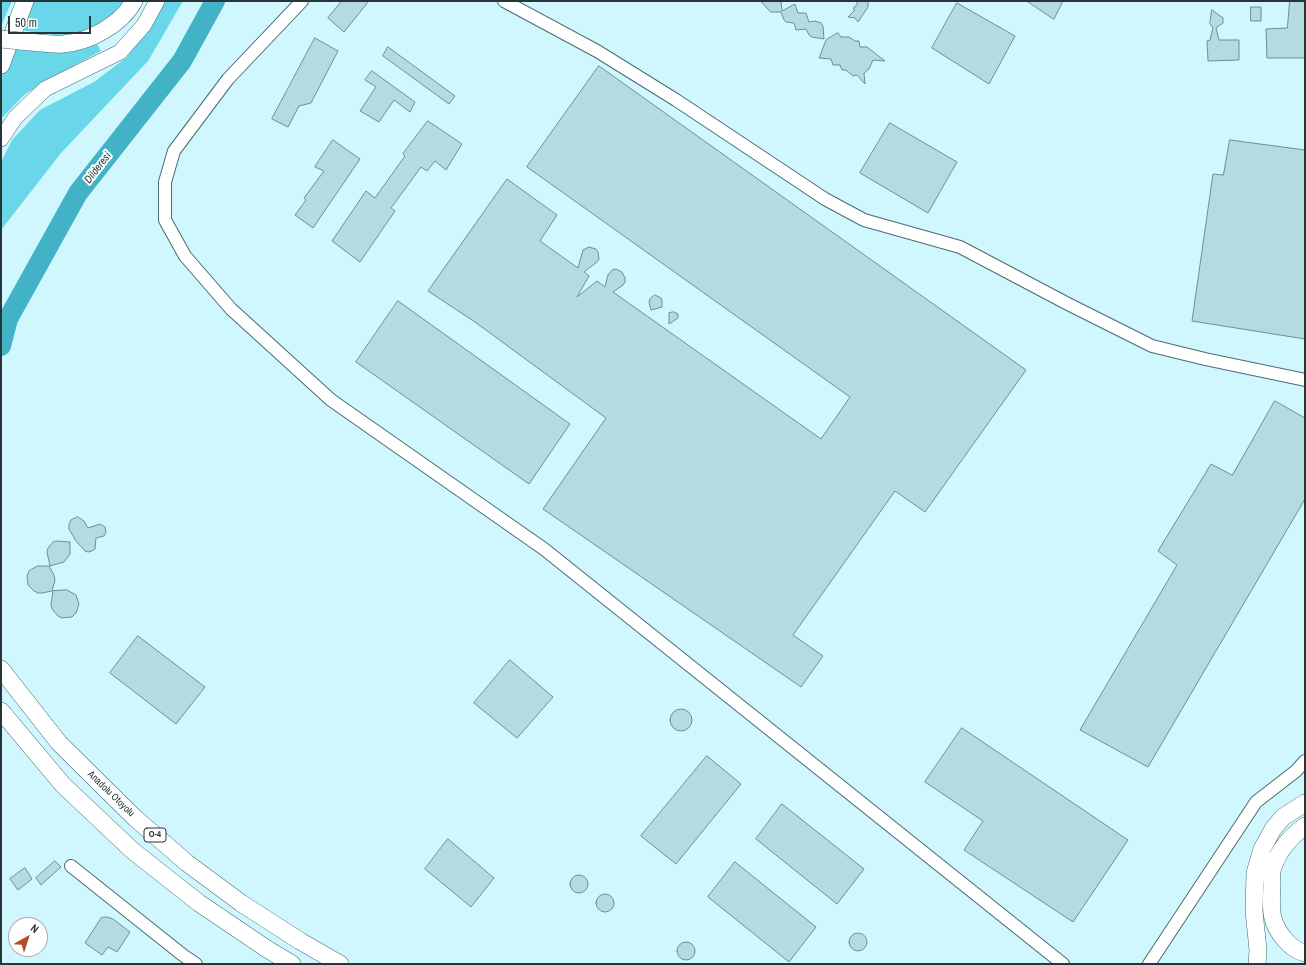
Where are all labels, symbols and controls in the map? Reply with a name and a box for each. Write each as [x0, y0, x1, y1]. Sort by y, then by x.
scale bar [10, 8, 93, 34]
text: 50 m [15, 15, 37, 31]
water label: Dilderesi [82, 150, 114, 186]
street label: Anadolu Otoyolu [85, 769, 137, 819]
road number: O-4 [144, 828, 166, 842]
north arrow [8, 917, 48, 957]
text: N [28, 921, 42, 936]

